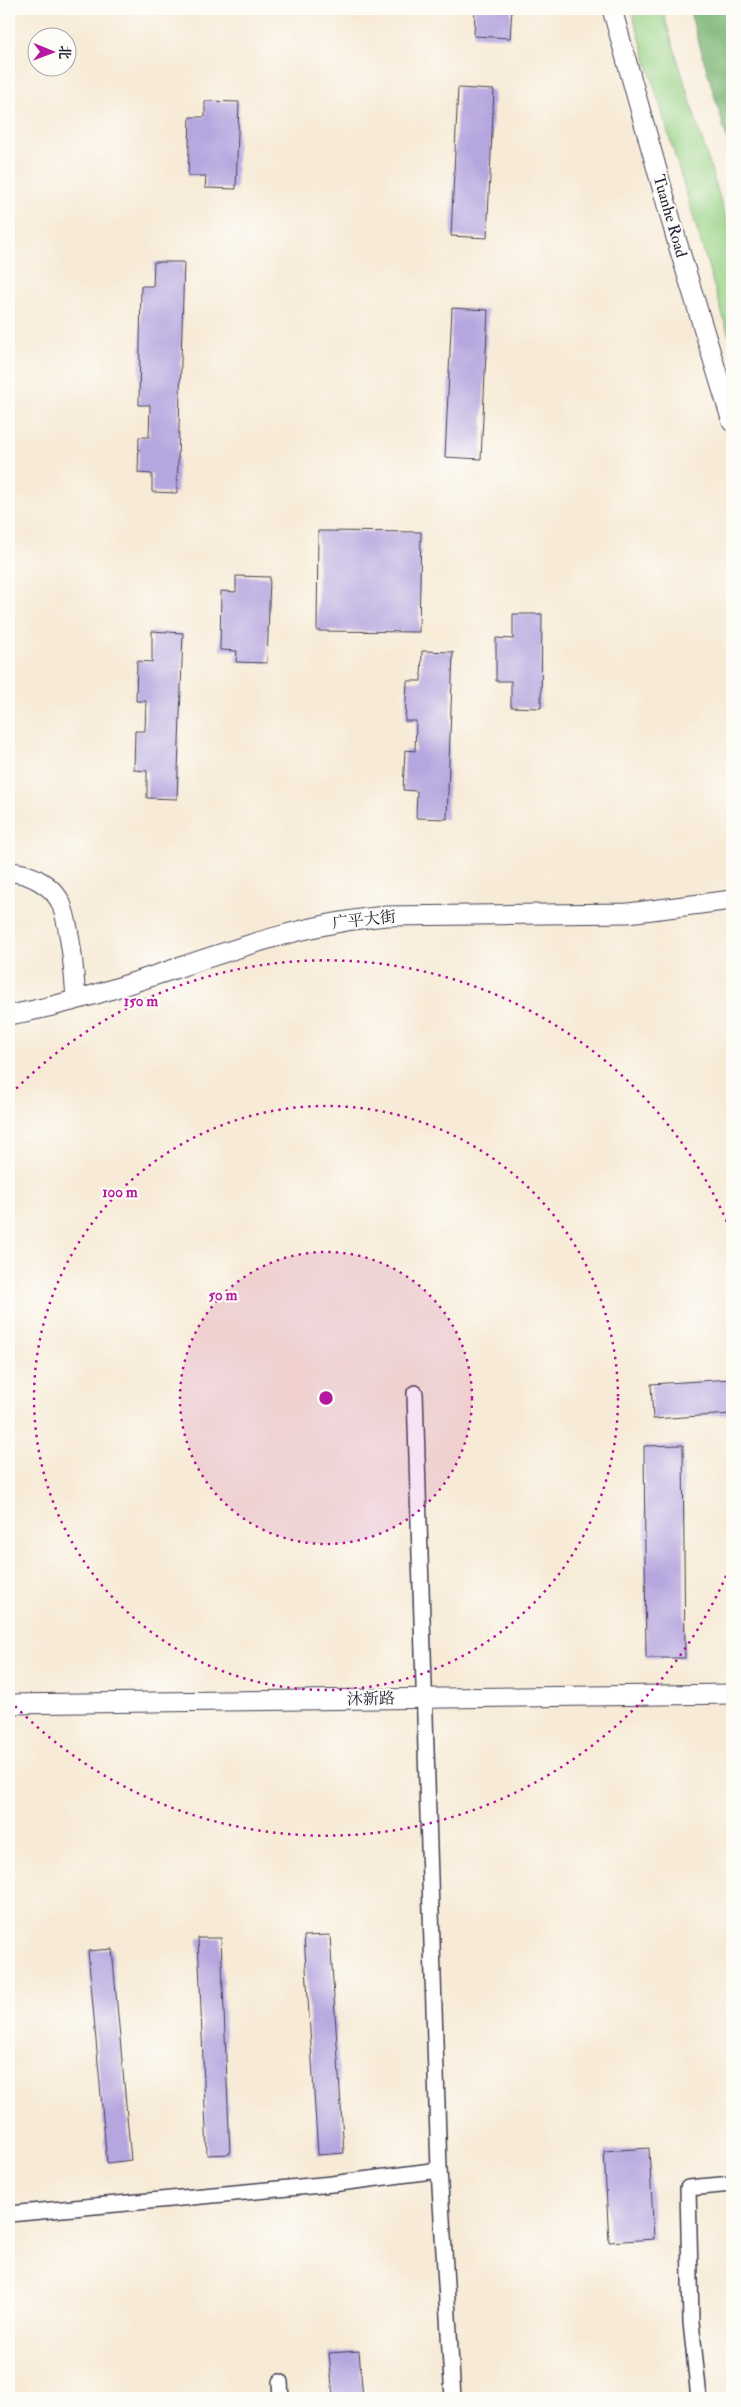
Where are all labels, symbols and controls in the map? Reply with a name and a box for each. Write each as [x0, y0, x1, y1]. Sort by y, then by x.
north arrow [28, 28, 78, 78]
text: 北 [56, 45, 73, 59]
street label: Tuanhe Road [649, 172, 691, 260]
street label: 广平大街 [331, 907, 397, 933]
text: 150 m [124, 992, 158, 1011]
text: 100 m [102, 1183, 138, 1202]
text: 50 m [209, 1286, 238, 1305]
centre of rings [317, 1389, 335, 1407]
street label: 沐新路 [347, 1689, 395, 1709]

